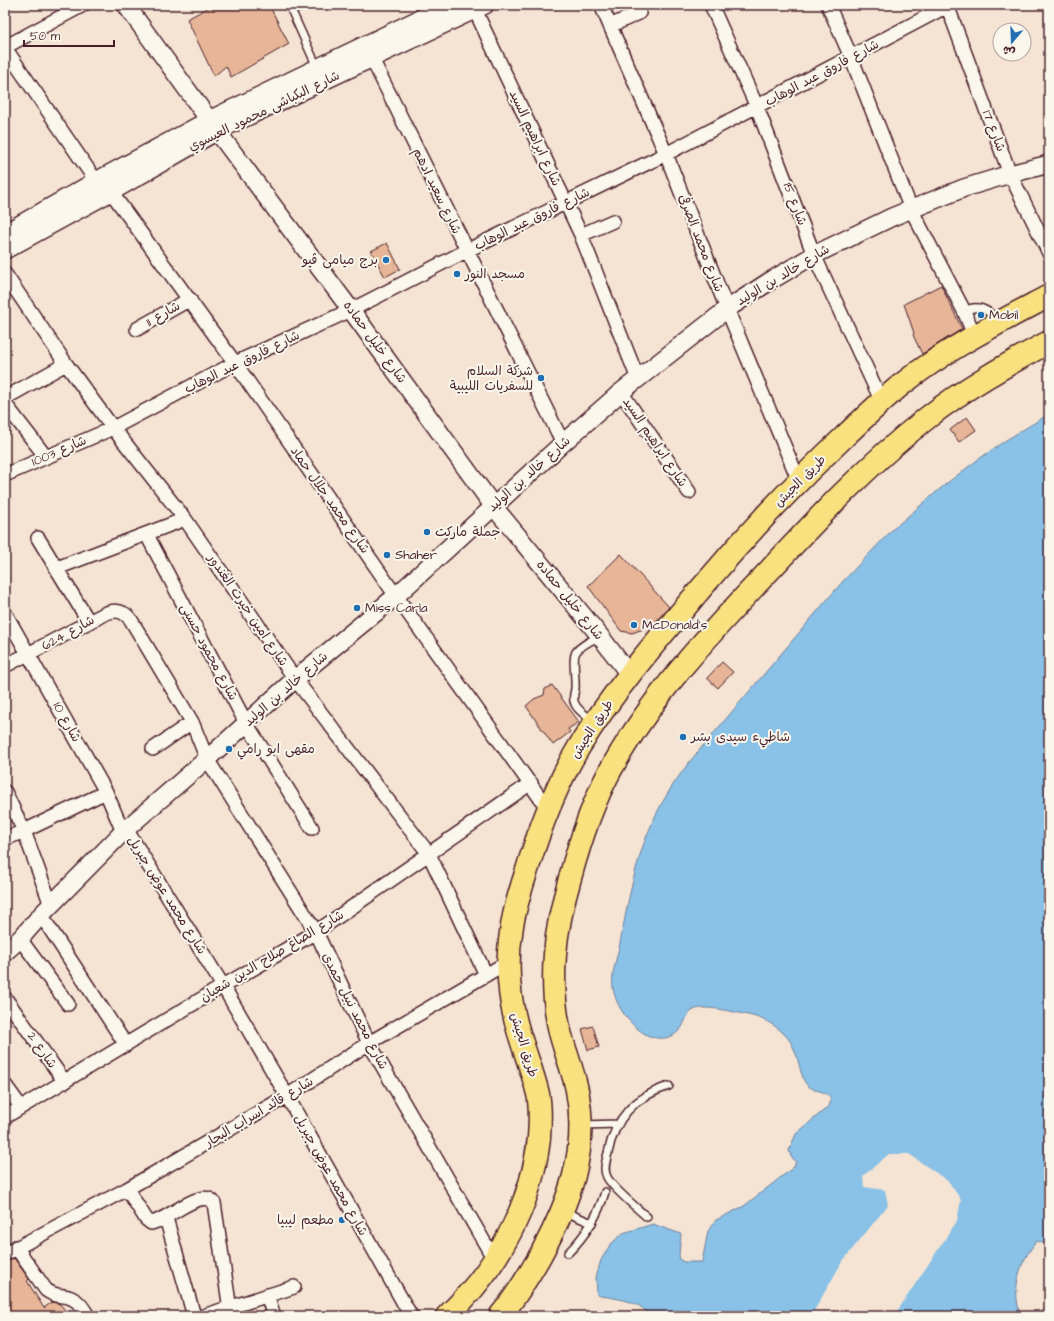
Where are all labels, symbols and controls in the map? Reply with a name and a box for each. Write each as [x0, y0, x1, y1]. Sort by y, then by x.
scale bar [24, 22, 114, 48]
north arrow [992, 22, 1032, 62]
text: 50 m [30, 28, 61, 45]
street label: شارع فاروق عبد الوهاب [762, 35, 882, 111]
text: ش [1001, 42, 1017, 60]
street label: شارع البكباشى محمود العيسوي [185, 66, 343, 156]
street label: شارع ابراهيم السيد [504, 87, 565, 189]
street label: شارع 17 [978, 108, 1010, 154]
street label: شارع سعيد ادهم [407, 145, 466, 238]
street label: شارع 15 [779, 180, 811, 228]
street label: شارع فاروق عبد الوهاب [471, 183, 593, 255]
street label: شارع محمد الصرفى [674, 192, 728, 294]
street label: شارع خالد بن الوليد [733, 240, 833, 310]
place label: برج ميامى ڤيو [301, 251, 378, 269]
marker: برج ميامى ڤيو [381, 255, 391, 265]
place label: مسجد النور [464, 265, 525, 283]
marker: مسجد النور [452, 269, 462, 279]
street label: شارع 11 [143, 297, 183, 331]
street label: شارع خليل حماده [339, 297, 411, 387]
place label: Mobil [989, 306, 1018, 324]
marker: Mobil [976, 310, 986, 320]
street label: شارع فاروق عبد الوهاب [181, 326, 303, 398]
place label: شركة السلام للسفريات الليبية [450, 362, 533, 395]
marker: شركة السلام للسفريات الليبية [536, 373, 546, 383]
street label: شارع ابراهيم السيد [618, 394, 692, 491]
street label: شارع 1003 [29, 431, 89, 471]
street label: شارع خالد بن الوليد [484, 432, 574, 516]
street label: شارع محمد جلال حماد [286, 443, 374, 557]
street label: طريق الجيش [770, 451, 830, 511]
place label: جملة ماركت [435, 523, 501, 541]
marker: جملة ماركت [422, 527, 432, 537]
place label: Shaher [395, 546, 437, 564]
street label: شارع امين خيرت الغندور [203, 549, 292, 670]
marker: Shaher [382, 550, 392, 560]
street label: شارع خليل حماده [532, 556, 608, 644]
place label: Miss Carla [365, 599, 428, 617]
street label: شارع محمود حسنى [176, 600, 242, 704]
marker: Miss Carla [352, 603, 362, 613]
street label: شارع 624 [38, 611, 98, 655]
place label: McDonald's [642, 616, 708, 634]
marker: McDonald's [629, 620, 639, 630]
street label: شارع خالد بن الوليد [240, 648, 332, 730]
street label: طريق الجيش [566, 696, 618, 762]
street label: شارع 10 [49, 699, 85, 745]
place label: شاطيء سيدى بشر [690, 728, 790, 748]
marker: شاطيء سيدى بشر [678, 732, 688, 742]
place label: مقهى ابو رامي [237, 740, 315, 760]
marker: مقهى ابو رامي [224, 744, 234, 754]
street label: شارع محمد عوض جبريل [123, 832, 211, 958]
street label: شارع الصاغ صلاح الدين شعبان [197, 906, 347, 1006]
street label: شارع محمد نبيل حمدى [318, 949, 392, 1073]
street label: طريق الجيش [506, 1010, 542, 1080]
street label: شارع 2 [23, 1028, 61, 1072]
street label: شارع قائد اسراب البحار [200, 1072, 317, 1152]
street label: شارع محمد عوض جبريل [290, 1111, 372, 1239]
place label: مطعم ليبيا [277, 1211, 334, 1230]
marker: مطعم ليبيا [337, 1215, 347, 1225]

